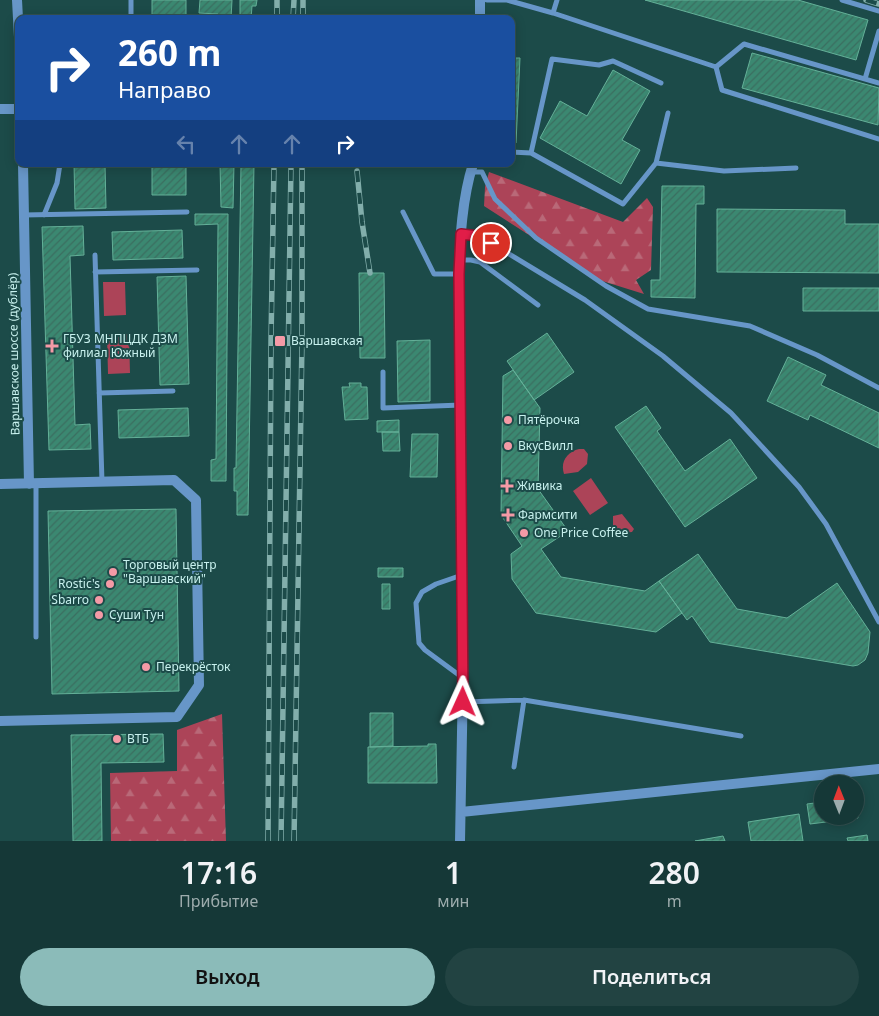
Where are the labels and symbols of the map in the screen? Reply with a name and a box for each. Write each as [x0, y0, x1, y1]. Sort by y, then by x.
pin [470, 222, 512, 264]
street label: Варшавское шоссе (дублёр) [4, 272, 23, 436]
place label: ГБУЗ МНПЦДК ДЗМ филиал Южный [63, 330, 178, 361]
place label: Варшавская [291, 332, 363, 349]
marker: Варшавская [273, 334, 287, 348]
marker: ГБУЗ МНПЦДК ДЗМ филиал Южный [45, 339, 59, 353]
place label: Пятёрочка [518, 411, 580, 428]
marker: Пятёрочка [502, 414, 514, 426]
place label: ВкусВилл [518, 437, 573, 454]
marker: ВкусВилл [502, 440, 514, 452]
place label: Живика [517, 477, 562, 494]
marker: Живика [501, 480, 513, 492]
place label: Фармсити [518, 506, 577, 523]
marker: Фармсити [502, 509, 514, 521]
place label: One Price Coffee [534, 524, 629, 541]
marker: One Price Coffee [518, 527, 530, 539]
place label: Торговый центр "Варшавский" [123, 556, 217, 587]
marker: Торговый центр "Варшавский" [107, 566, 119, 578]
place label: Rostic's [58, 575, 100, 592]
marker: Rostic's [104, 578, 116, 590]
place label: Sbarro [51, 591, 89, 608]
marker: Sbarro [93, 594, 105, 606]
place label: Суши Тун [109, 606, 164, 623]
marker: Суши Тун [93, 609, 105, 621]
place label: Перекрёсток [156, 658, 231, 675]
marker: Перекрёсток [140, 661, 152, 673]
position arrow [436, 675, 488, 727]
place label: ВТБ [127, 730, 149, 747]
marker: ВТБ [111, 733, 123, 745]
north arrow [814, 775, 864, 825]

